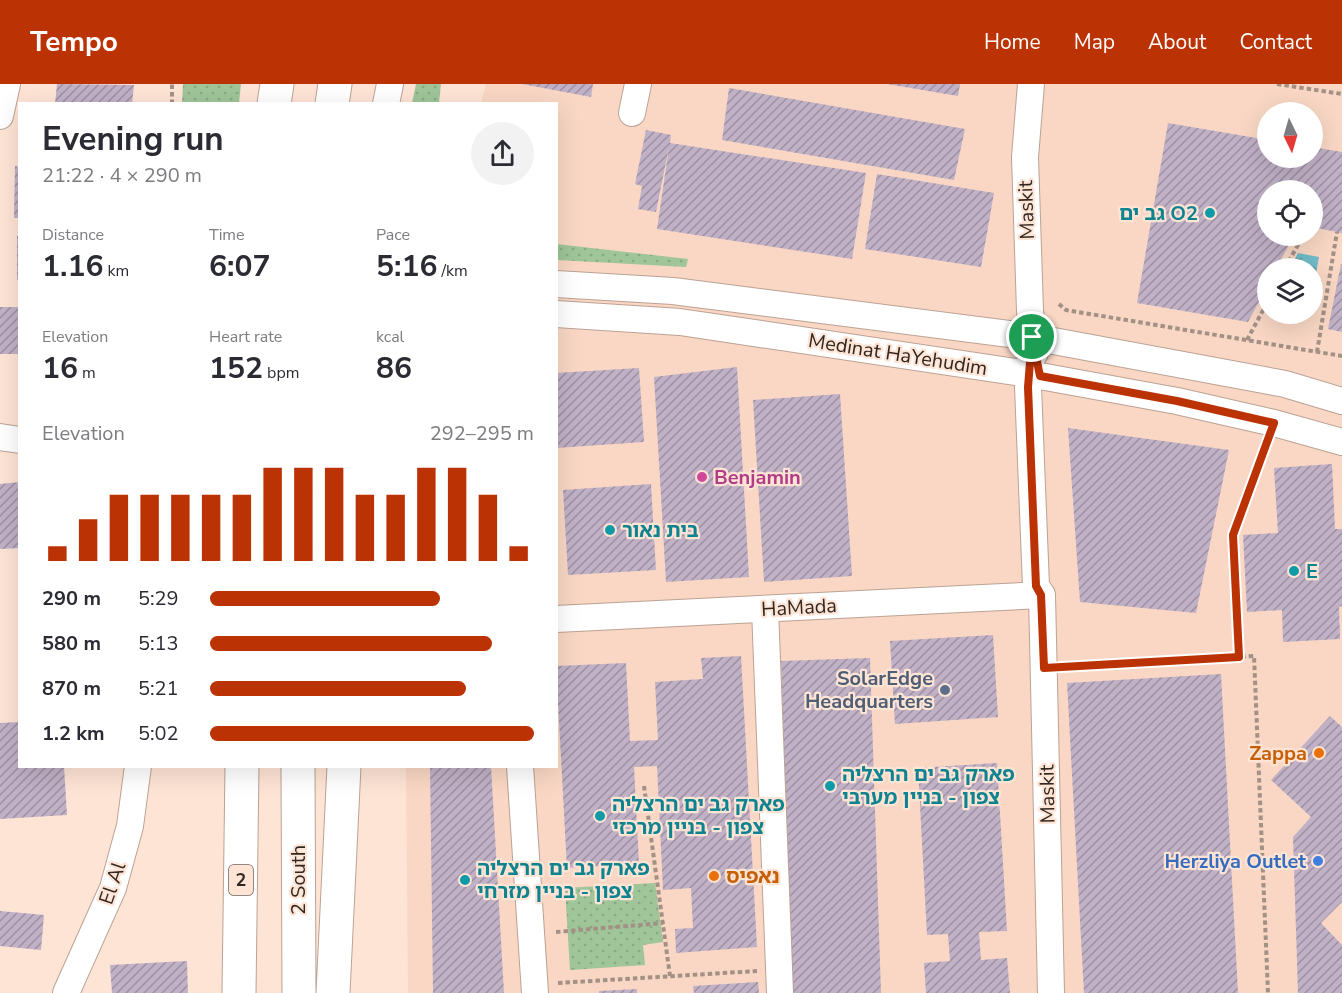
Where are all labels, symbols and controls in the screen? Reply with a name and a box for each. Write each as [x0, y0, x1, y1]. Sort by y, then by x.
text: Tempo [30, 23, 118, 61]
text: Home [984, 28, 1041, 56]
text: Map [1074, 28, 1115, 56]
text: About [1148, 28, 1206, 56]
text: Contact [1239, 28, 1312, 56]
north arrow [1257, 102, 1323, 168]
map controls [1257, 102, 1323, 324]
text: Evening run [42, 117, 224, 162]
button: share [471, 122, 534, 185]
text: 21:22 · 4 × 290 m [42, 162, 202, 189]
street label: Maskit [1012, 179, 1041, 240]
button: locate [1257, 180, 1323, 246]
place label: גב ים O2 [1119, 200, 1198, 227]
marker: גב ים O2 [1203, 206, 1217, 220]
text: Distance [42, 224, 104, 246]
text: Time [209, 224, 245, 246]
text: Pace [376, 224, 410, 246]
text: 1.16 [42, 246, 103, 287]
text: 6:07 [209, 246, 270, 287]
text: 5:16 [376, 246, 437, 287]
button: layers [1257, 258, 1323, 324]
text: km [103, 260, 129, 282]
text: /km [437, 260, 468, 282]
pin [1006, 311, 1057, 362]
icon: arrive [1015, 320, 1048, 353]
text: Elevation [42, 326, 108, 348]
text: Heart rate [209, 326, 282, 348]
text: kcal [376, 326, 404, 348]
street label: Medinat HaYehudim [806, 327, 989, 382]
text: 16 [42, 348, 78, 389]
text: 152 [209, 348, 263, 389]
text: 86 [376, 348, 412, 389]
text: m [78, 362, 96, 384]
text: bpm [263, 362, 299, 384]
text: Elevation [42, 420, 125, 447]
text: 292–295 m [430, 420, 534, 447]
place label: Benjamin [714, 464, 801, 491]
marker: Benjamin [695, 470, 709, 484]
place label: בית נאור [622, 517, 699, 544]
marker: בית נאור [603, 523, 617, 537]
place label: E [1306, 558, 1318, 585]
marker: E [1287, 564, 1301, 578]
text: 290 m [42, 585, 101, 612]
text: 5:29 [138, 585, 179, 612]
street label: HaMada [760, 592, 838, 623]
text: 580 m [42, 630, 101, 657]
text: 5:13 [138, 630, 179, 657]
place label: SolarEdge Headquarters [805, 665, 933, 715]
text: 870 m [42, 675, 101, 702]
text: 5:21 [138, 675, 179, 702]
marker: SolarEdge Headquarters [938, 683, 952, 697]
text: 1.2 km [42, 720, 105, 747]
text: 5:02 [138, 720, 179, 747]
place label: Zappa [1249, 740, 1307, 767]
marker: Zappa [1312, 746, 1326, 760]
place label: פארק גב ים הרצליה צפון - בניין מערבי [842, 761, 1015, 811]
street label: Maskit [1033, 763, 1062, 824]
marker: פארק גב ים הרצליה צפון - בניין מערבי [823, 779, 837, 793]
place label: פארק גב ים הרצליה צפון - בניין מרכזי [612, 791, 785, 841]
marker: פארק גב ים הרצליה צפון - בניין מרכזי [593, 809, 607, 823]
street label: 2 South [285, 845, 312, 915]
place label: Herzliya Outlet [1164, 848, 1306, 875]
marker: Herzliya Outlet [1311, 854, 1325, 868]
place label: פארק גב ים הרצליה צפון - בניין מזרחי [477, 855, 650, 905]
street label: El Al [93, 858, 132, 908]
place label: נאפיס [726, 863, 780, 890]
road number: 2 [229, 865, 253, 895]
marker: נאפיס [707, 869, 721, 883]
marker: פארק גב ים הרצליה צפון - בניין מזרחי [458, 873, 472, 887]

